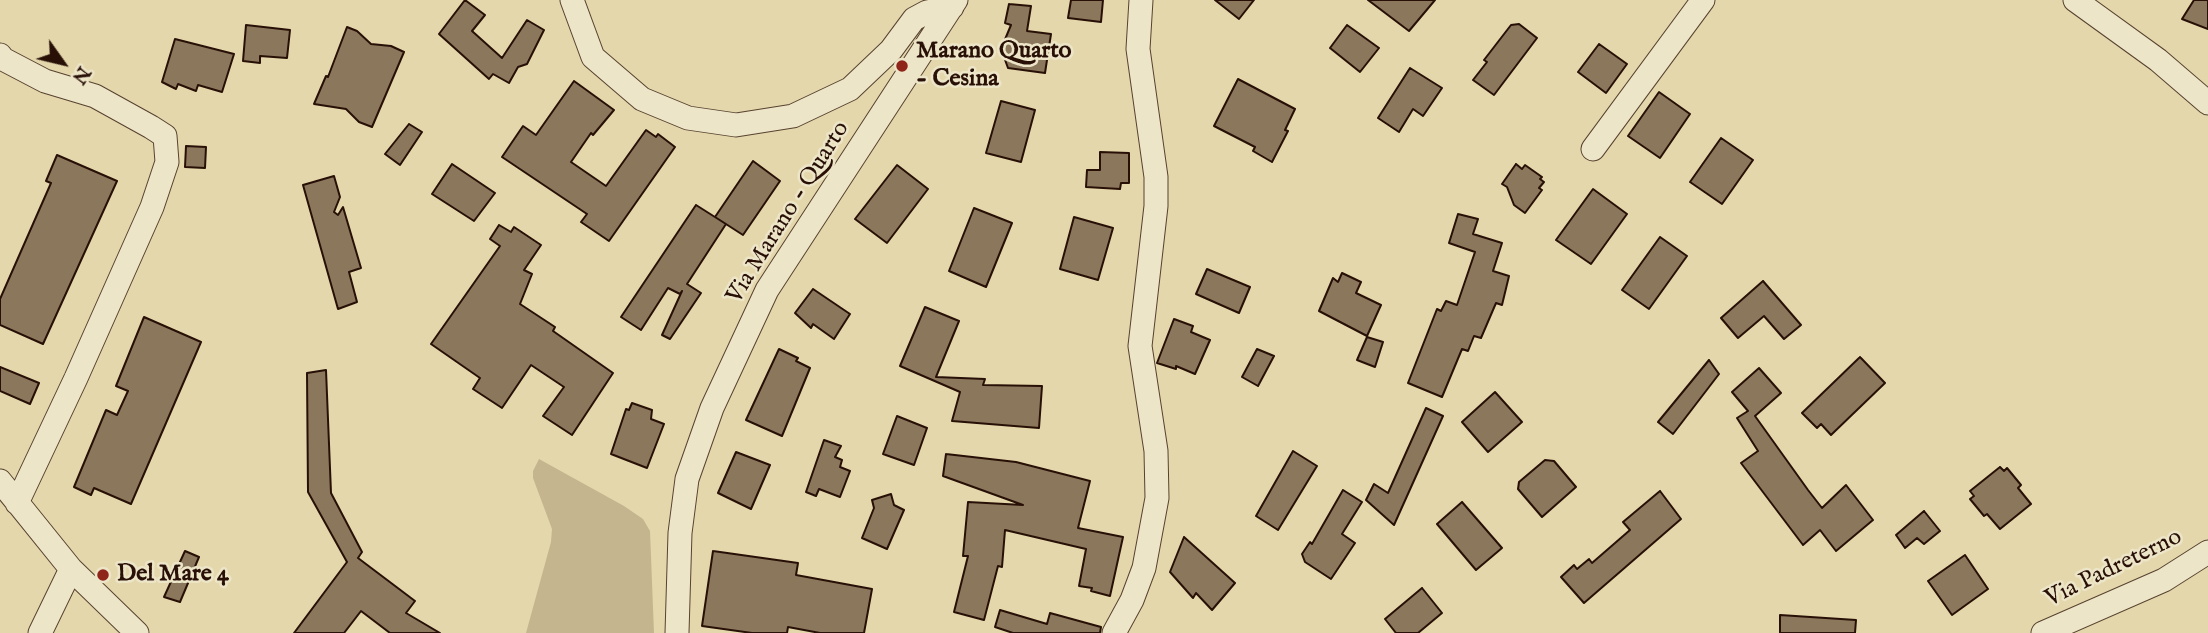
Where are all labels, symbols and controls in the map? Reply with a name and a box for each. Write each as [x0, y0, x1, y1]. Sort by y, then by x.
north arrow [28, 28, 98, 98]
place label: Marano Quarto - Cesina [916, 38, 1071, 94]
marker: Marano Quarto - Cesina [894, 58, 910, 74]
text: N [66, 61, 95, 88]
street label: Via Marano - Quarto [721, 116, 857, 310]
street label: Via Padreterno [2041, 524, 2187, 614]
place label: Del Mare 4 [117, 561, 229, 589]
marker: Del Mare 4 [95, 567, 111, 583]

